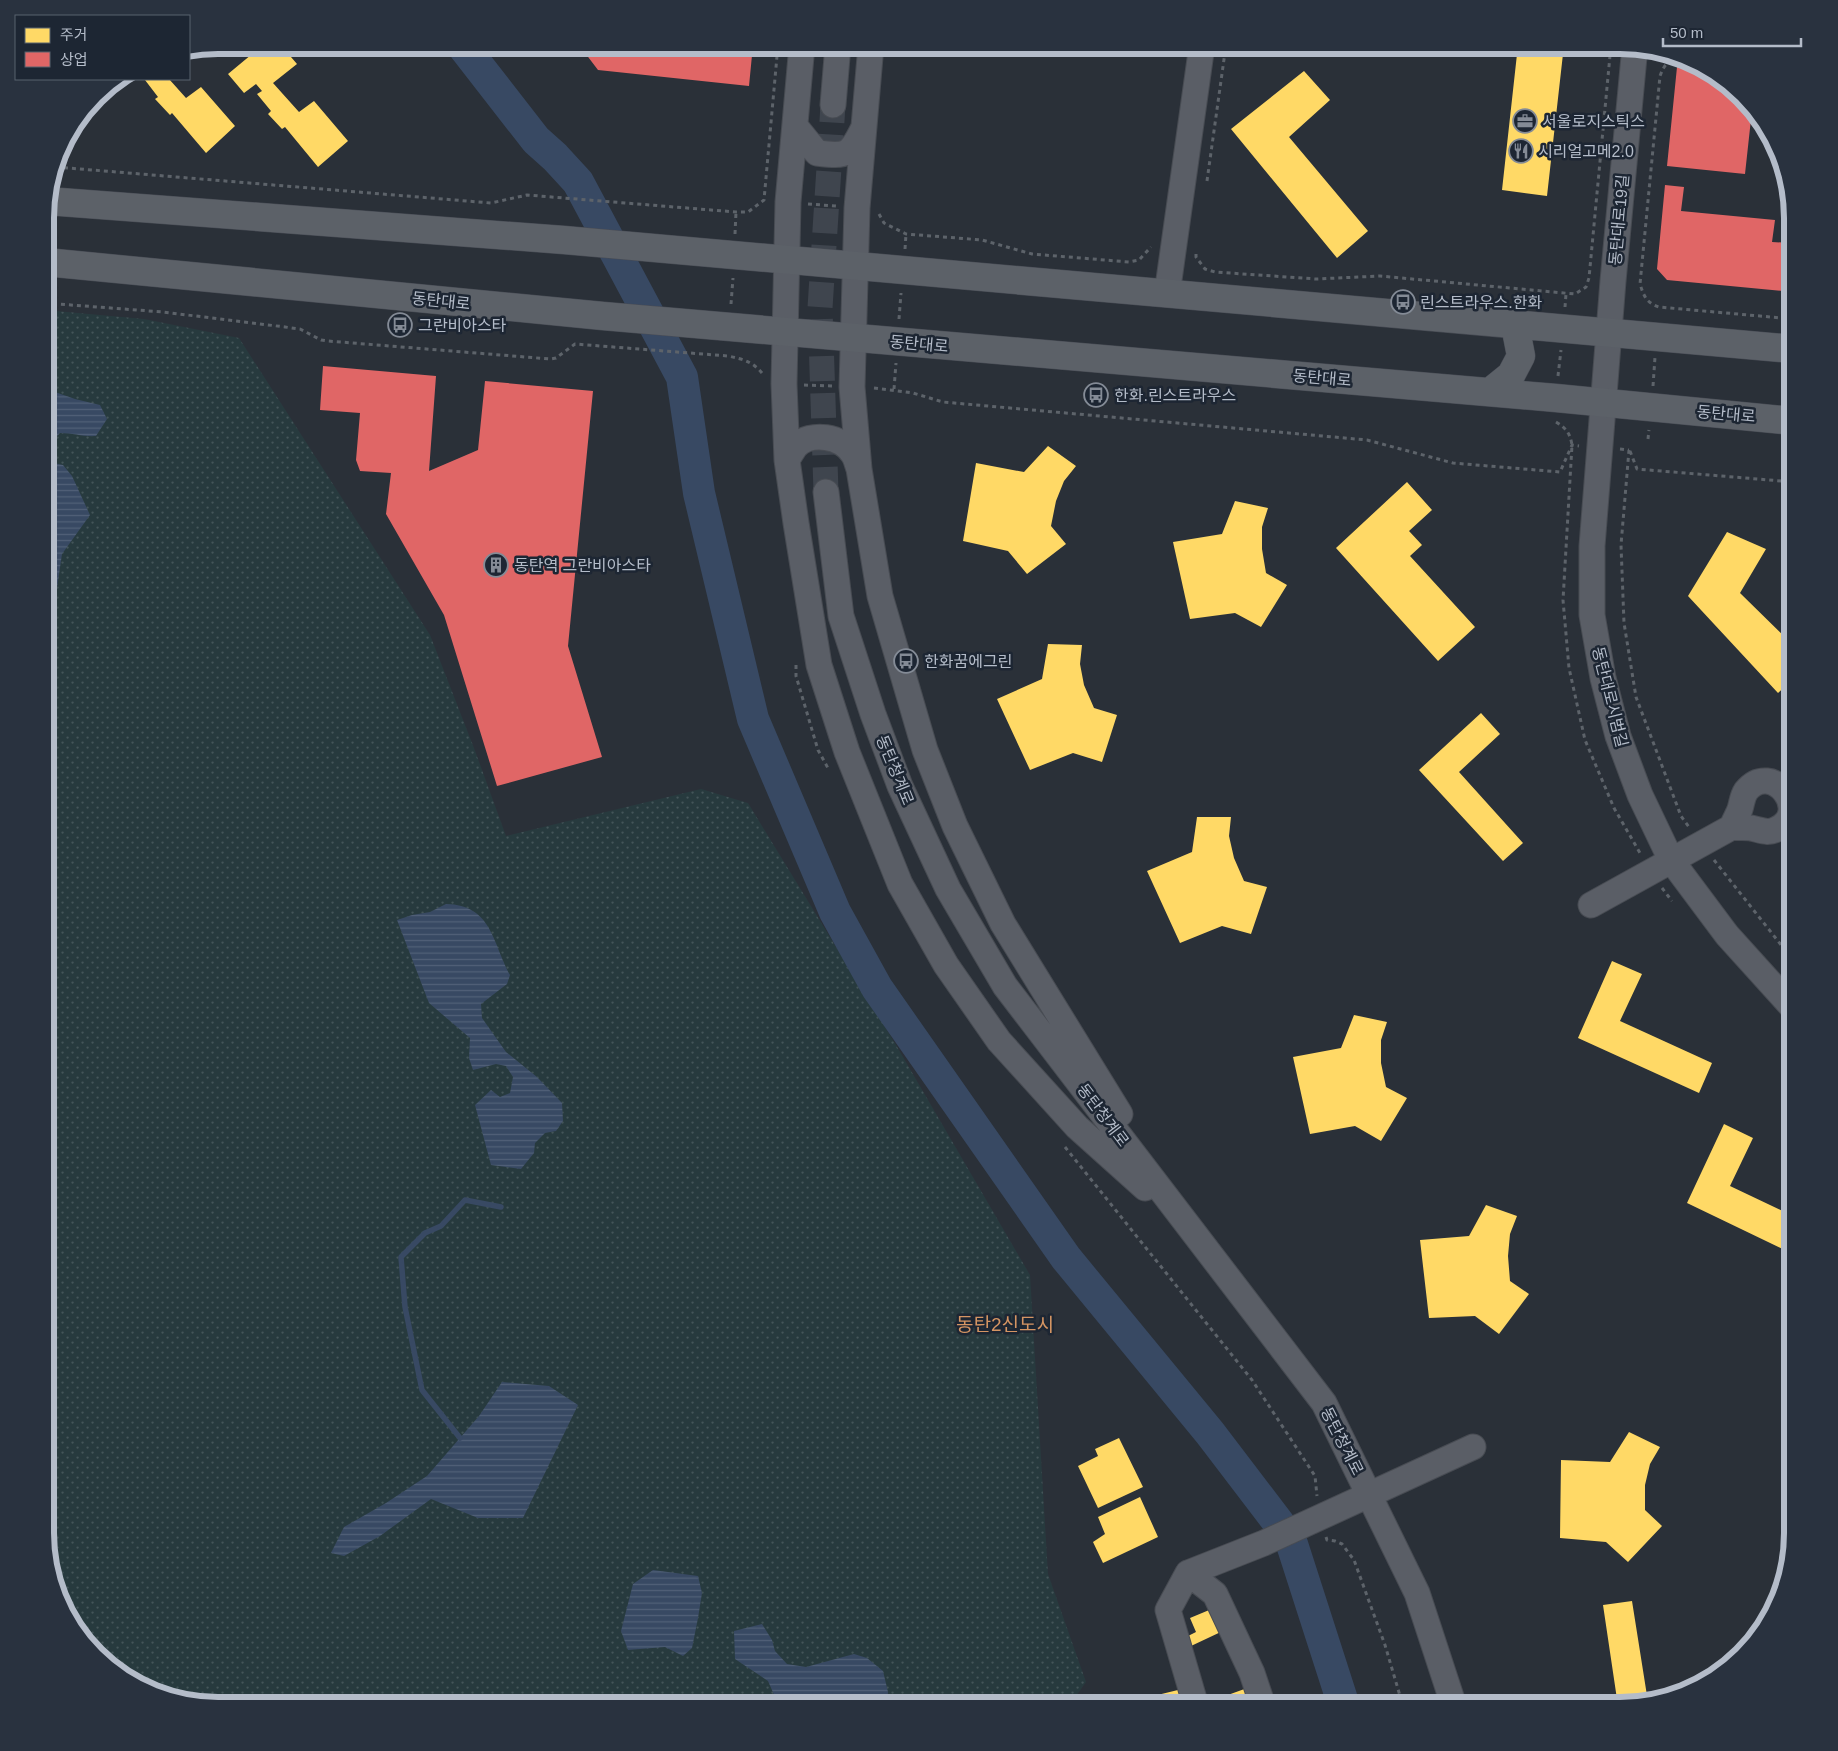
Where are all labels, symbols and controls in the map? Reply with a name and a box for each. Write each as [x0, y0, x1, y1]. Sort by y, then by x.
legend [15, 15, 190, 80]
scale bar [1663, 15, 1800, 47]
text: 50 m [1670, 24, 1703, 41]
text: 주거 [60, 26, 88, 43]
text: 상업 [60, 51, 88, 68]
office icon: 서울로지스틱스 [1512, 108, 1538, 134]
place label: 서울로지스틱스 [1542, 113, 1645, 130]
restaurant icon: 시리얼고메2.0 [1508, 138, 1534, 164]
place label: 시리얼고메2.0 [1538, 143, 1634, 160]
street label: 동탄대로19길 [1607, 174, 1631, 266]
street label: 동탄대로 [411, 289, 471, 313]
bus stop icon: 린스트라우스.한화 [1390, 289, 1416, 315]
place label: 린스트라우스.한화 [1420, 294, 1542, 311]
bus stop icon: 그란비아스타 [387, 312, 413, 338]
place label: 그란비아스타 [418, 317, 507, 334]
street label: 동탄대로 [889, 333, 949, 355]
street label: 동탄대로 [1292, 367, 1352, 389]
bus stop icon: 한화.린스트라우스 [1083, 382, 1109, 408]
place label: 한화.린스트라우스 [1114, 387, 1236, 404]
street label: 동탄대로 [1696, 403, 1756, 425]
building icon: 동탄역 그란비아스타 [483, 552, 509, 578]
place label: 동탄역 그란비아스타 [514, 557, 651, 574]
street label: 동탄대로시범길 [1589, 645, 1631, 749]
bus stop icon: 한화꿈에그린 [893, 648, 919, 674]
place label: 한화꿈에그린 [924, 653, 1012, 670]
street label: 동탄청계로 [873, 733, 917, 808]
street label: 동탄청계로 [1074, 1080, 1132, 1150]
district label: 동탄2신도시 [956, 1314, 1054, 1335]
street label: 동탄청계로 [1318, 1404, 1366, 1478]

